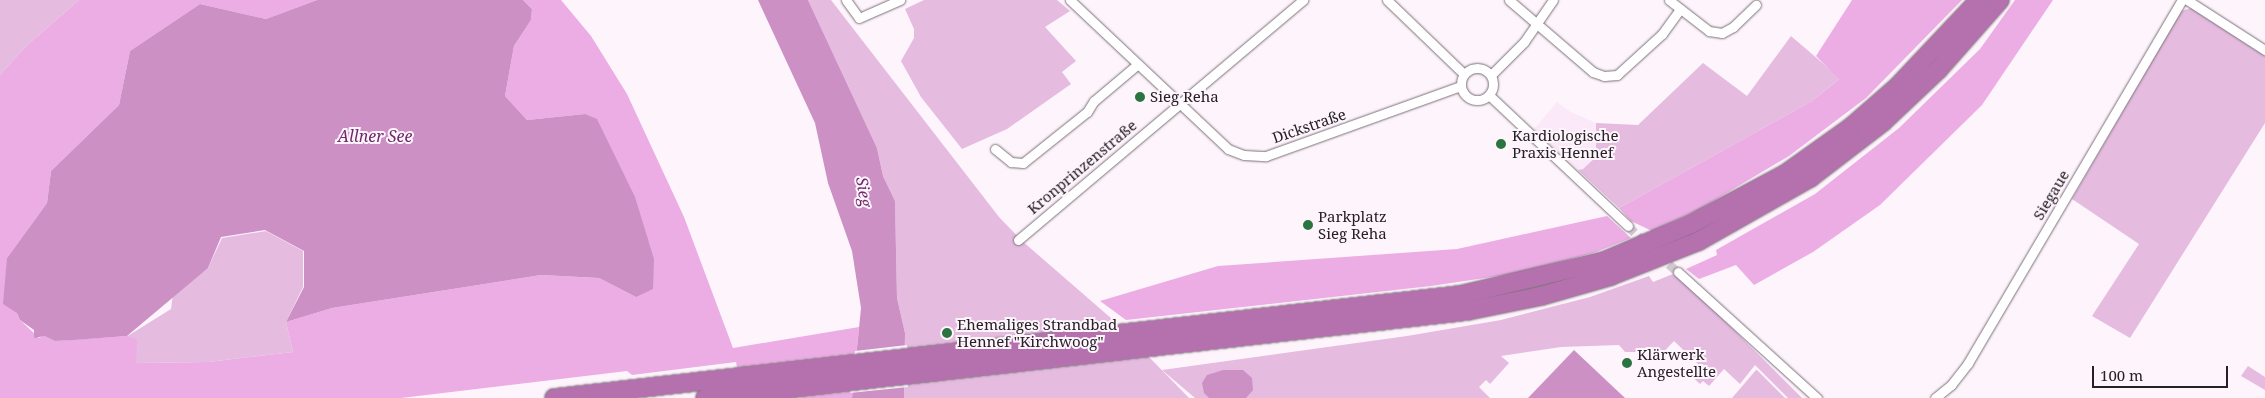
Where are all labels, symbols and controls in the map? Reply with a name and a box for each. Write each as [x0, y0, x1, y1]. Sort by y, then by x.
place label: Sieg Reha [1150, 88, 1219, 106]
marker: Sieg Reha [1134, 91, 1146, 103]
street label: Dickstraße [1270, 105, 1348, 147]
street label: Kronprinzenstraße [1024, 116, 1140, 218]
water label: Allner See [338, 126, 412, 146]
place label: Kardiologische Praxis Hennef [1512, 126, 1619, 161]
marker: Kardiologische Praxis Hennef [1494, 137, 1508, 151]
street label: Siegaue [2029, 167, 2073, 223]
water label: Sieg [852, 176, 876, 208]
place label: Parkplatz Sieg Reha [1318, 207, 1387, 242]
marker: Parkplatz Sieg Reha [1302, 219, 1314, 231]
place label: Ehemaliges Strandbad Hennef "Kirchwoog" [957, 315, 1117, 350]
marker: Ehemaliges Strandbad Hennef "Kirchwoog" [941, 327, 953, 339]
place label: Klärwerk Angestellte [1637, 345, 1716, 380]
scale bar [2095, 356, 2231, 388]
marker: Klärwerk Angestellte [1621, 357, 1633, 369]
text: 100 m [2100, 365, 2143, 385]

